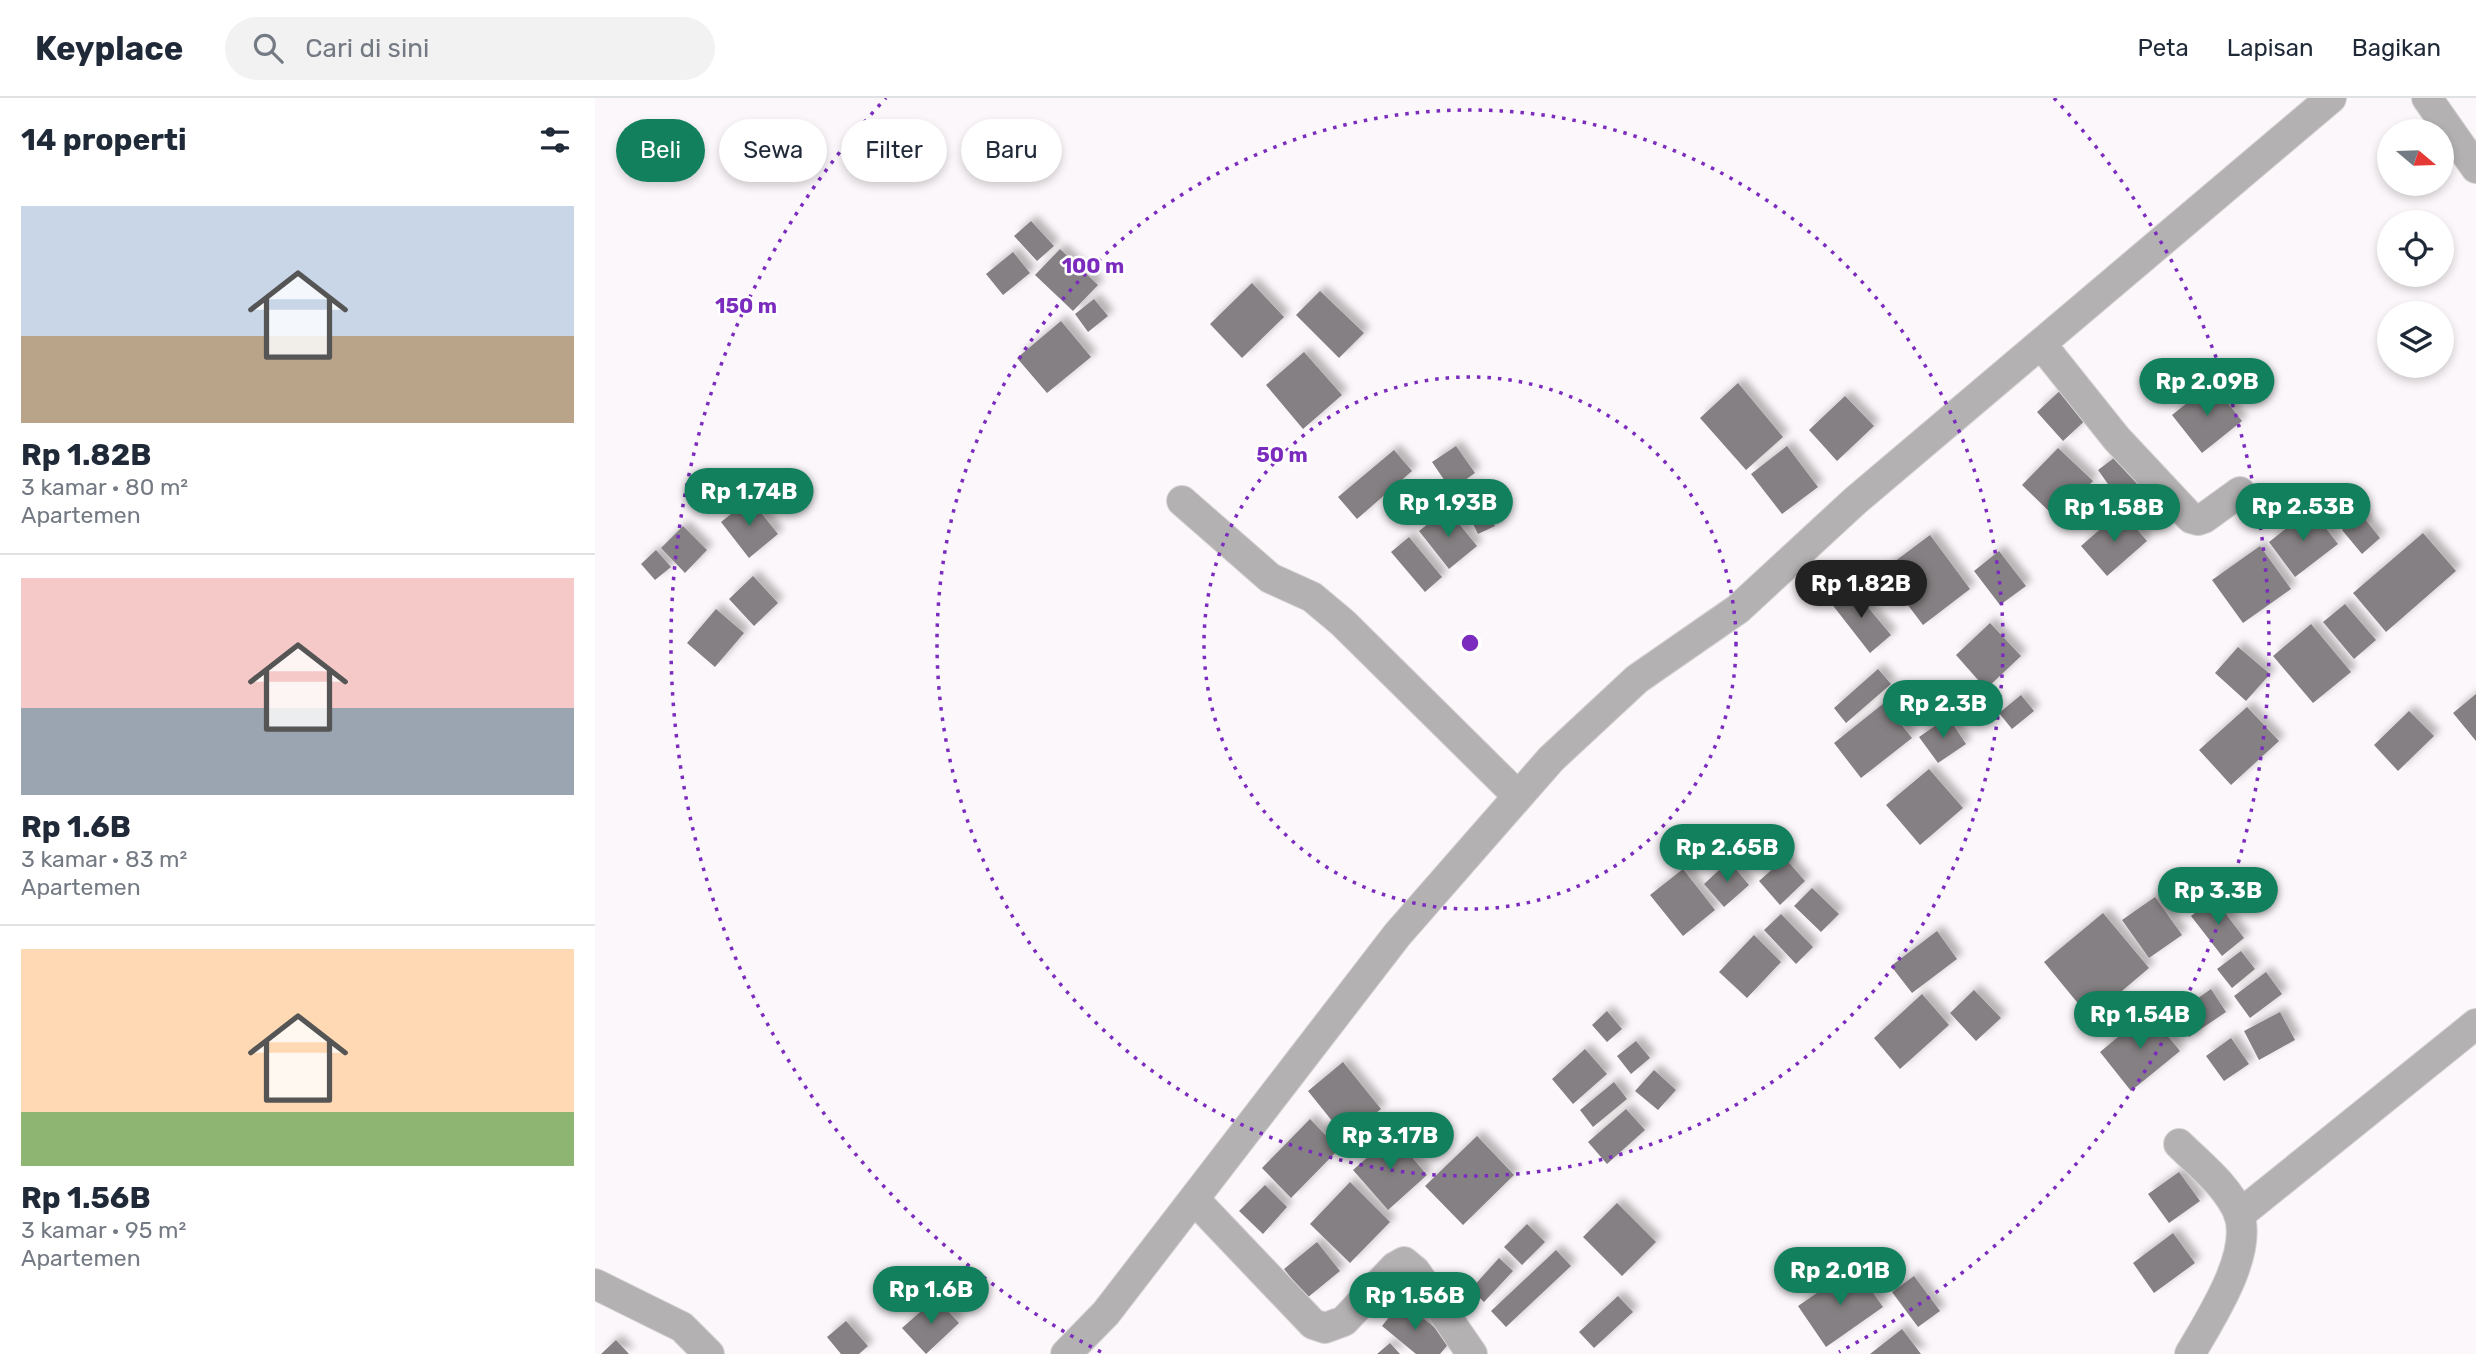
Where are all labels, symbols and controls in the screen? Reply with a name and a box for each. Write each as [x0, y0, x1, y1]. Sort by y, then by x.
search box [225, 17, 715, 80]
text: Keyplace [35, 29, 183, 68]
icon: search [249, 29, 287, 67]
text: Cari di sini [305, 33, 429, 64]
text: Peta [2137, 34, 2189, 62]
text: Lapisan [2227, 34, 2314, 62]
text: Bagikan [2352, 34, 2441, 62]
chip: Beli [616, 119, 705, 182]
chip: Sewa [719, 119, 827, 182]
chip: Filter [841, 119, 947, 182]
chip: Baru [961, 119, 1062, 182]
north arrow [2377, 119, 2453, 196]
map controls [2377, 119, 2454, 378]
icon: filters [536, 121, 574, 159]
text: 14 properti [21, 122, 187, 158]
button: locate [2377, 210, 2454, 287]
icon: home [235, 252, 361, 378]
text: 100 m [1062, 253, 1124, 278]
text: 150 m [715, 293, 777, 318]
button: layers [2377, 301, 2454, 378]
pin: Rp 2.09B [2135, 358, 2279, 418]
text: Rp 2.09B [2155, 367, 2259, 395]
text: Rp 1.82B [21, 437, 151, 473]
text: 50 m [1256, 442, 1308, 467]
pin: Rp 1.74B [677, 468, 821, 528]
text: 3 kamar · 80 m² [21, 473, 188, 501]
text: Rp 1.74B [701, 477, 797, 505]
pin: Rp 1.93B [1376, 480, 1520, 539]
pin: Rp 1.58B [2042, 484, 2186, 544]
pin: Rp 2.53B [2231, 484, 2375, 543]
text: Rp 1.93B [1399, 488, 1497, 516]
text: Rp 2.53B [2252, 492, 2355, 520]
text: Rp 1.58B [2064, 493, 2164, 521]
text: Apartemen [21, 501, 141, 529]
pin: Rp 1.82B [1789, 560, 1933, 620]
text: Rp 1.82B [1811, 569, 1911, 597]
icon: home [235, 624, 361, 750]
centre of rings [1458, 631, 1482, 655]
pin: Rp 2.3B [1878, 680, 2008, 740]
text: Rp 2.3B [1899, 689, 1987, 717]
text: Rp 1.6B [21, 809, 131, 845]
pin: Rp 2.65B [1655, 824, 1799, 884]
text: Rp 2.65B [1676, 833, 1778, 861]
text: 3 kamar · 83 m² [21, 845, 187, 873]
pin: Rp 3.3B [2153, 868, 2283, 927]
text: Apartemen [21, 873, 141, 901]
text: Rp 3.3B [2174, 876, 2262, 904]
pin: Rp 1.54B [2068, 992, 2212, 1051]
icon: home [235, 995, 361, 1121]
text: Rp 1.54B [2090, 1000, 2190, 1028]
pin: Rp 3.17B [1318, 1112, 1462, 1172]
text: Rp 3.17B [1342, 1121, 1438, 1149]
text: Rp 1.56B [21, 1180, 151, 1216]
text: 3 kamar · 95 m² [21, 1216, 186, 1244]
text: Apartemen [21, 1244, 141, 1272]
pin: Rp 2.01B [1768, 1248, 1912, 1307]
text: Rp 2.01B [1790, 1256, 1890, 1284]
pin: Rp 1.6B [866, 1266, 996, 1326]
pin: Rp 1.56B [1343, 1272, 1487, 1332]
text: Rp 1.6B [889, 1275, 973, 1303]
text: Rp 1.56B [1365, 1281, 1465, 1309]

